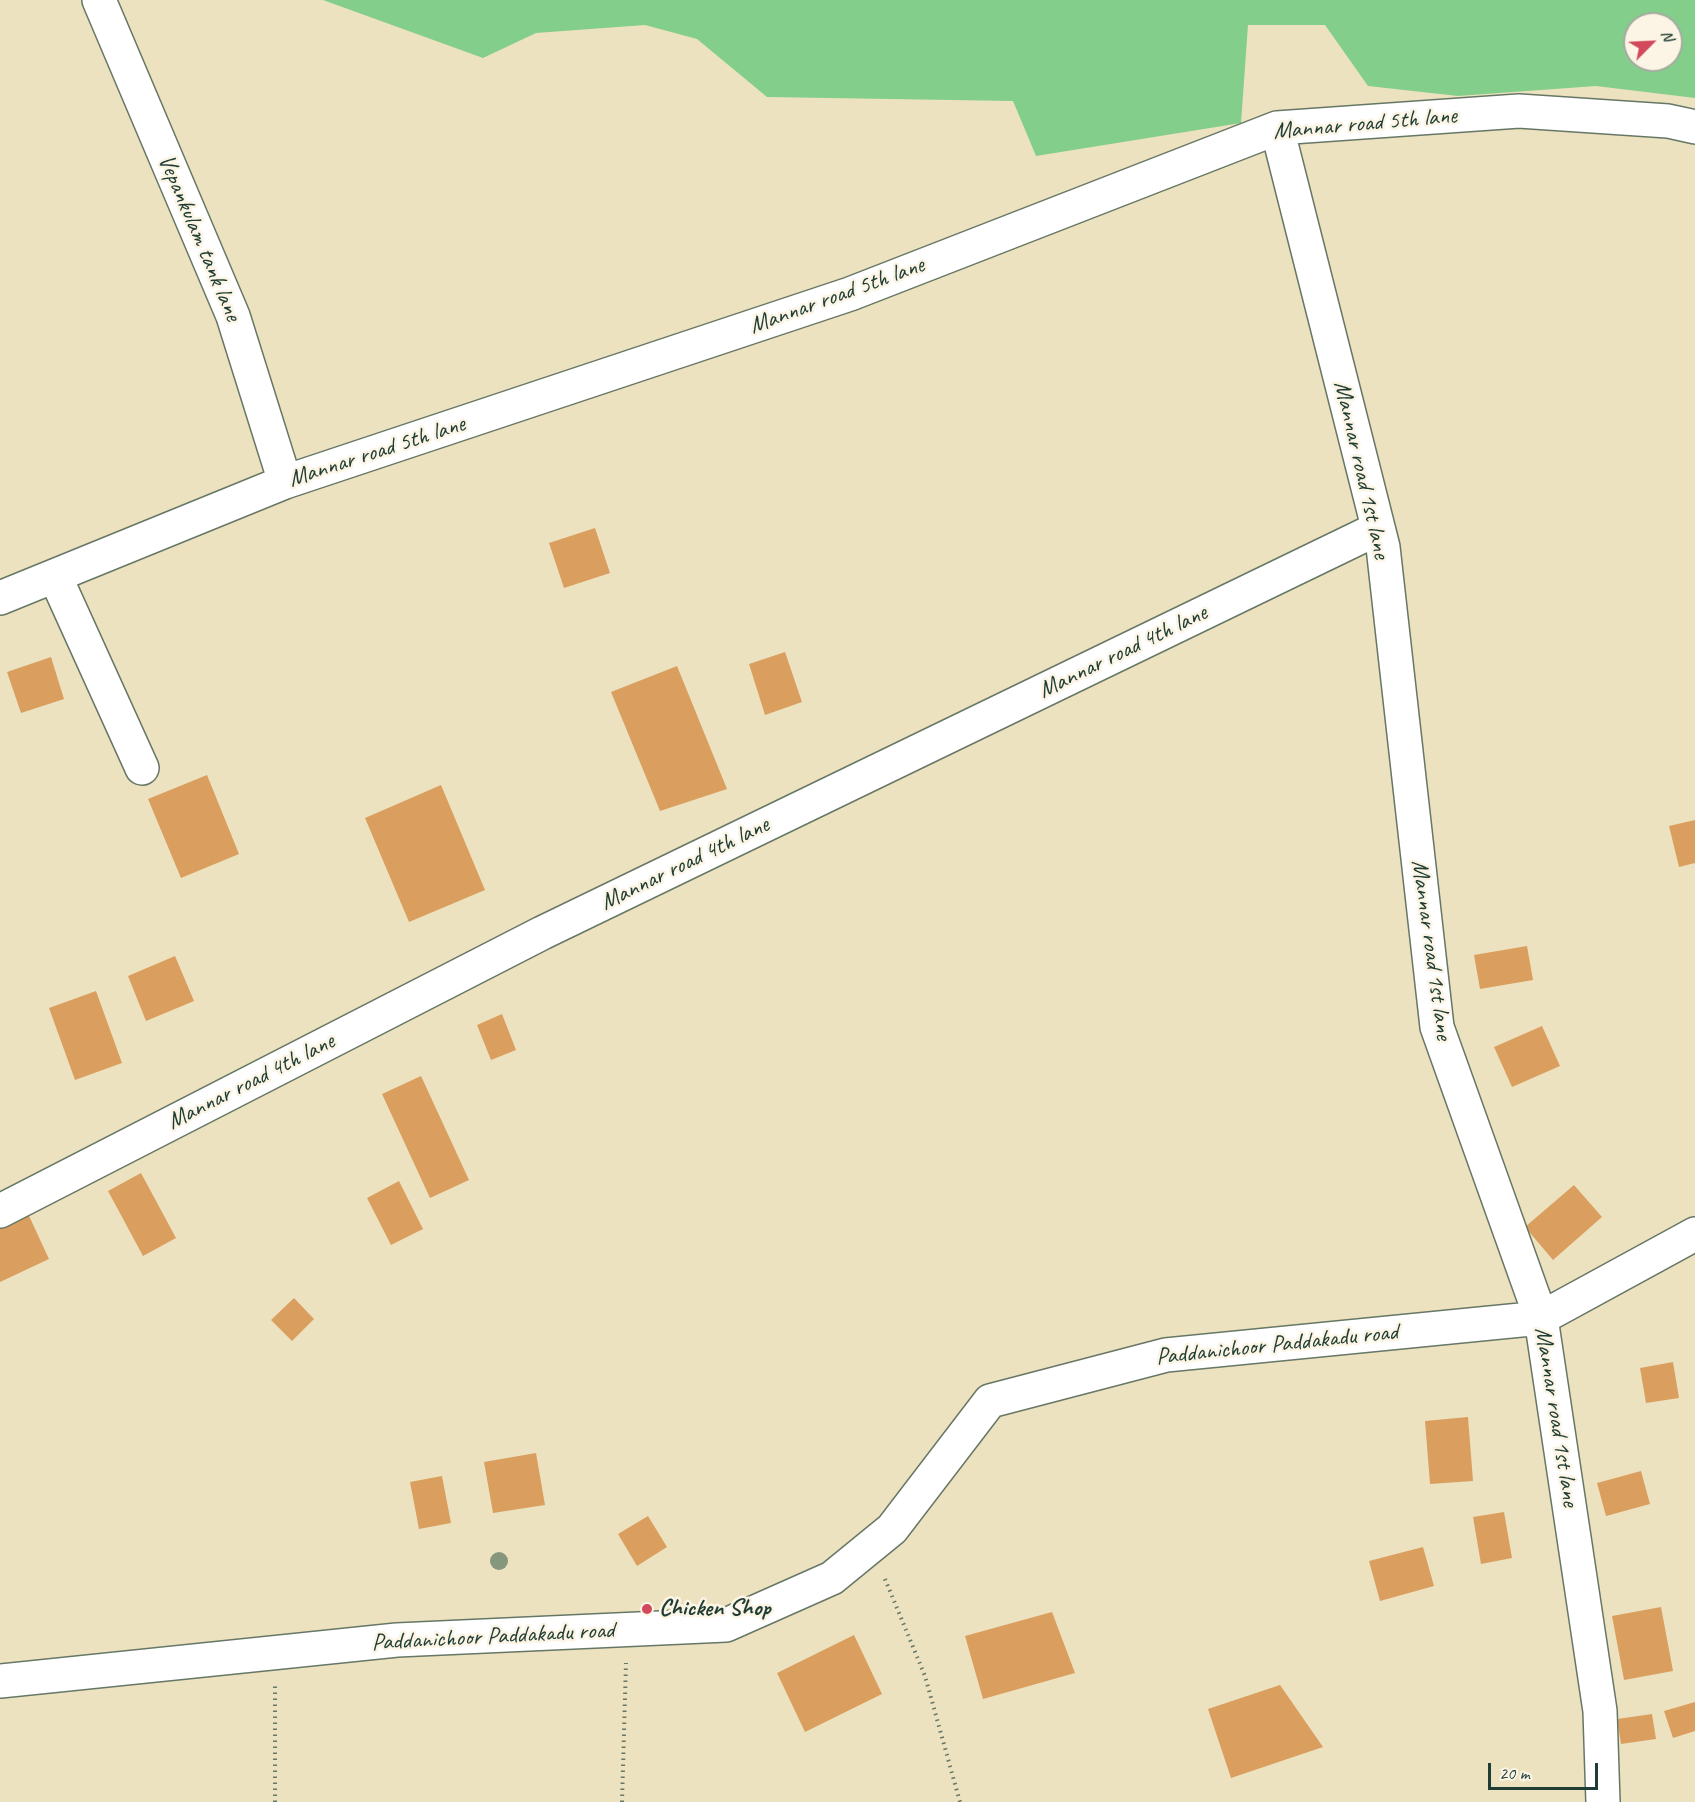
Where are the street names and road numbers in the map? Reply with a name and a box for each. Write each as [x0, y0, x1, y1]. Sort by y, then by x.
street label: Mannar road 5th lane [1272, 102, 1458, 146]
street label: Vepankulam tank lane [151, 150, 247, 326]
street label: Mannar road 5th lane [746, 251, 928, 341]
street label: Mannar road 1st lane [1327, 378, 1395, 562]
street label: Mannar road 5th lane [285, 410, 469, 494]
street label: Mannar road 4th lane [1034, 599, 1212, 705]
street label: Mannar road 4th lane [596, 811, 774, 917]
street label: Mannar road 1st lane [1404, 858, 1458, 1042]
street label: Mannar road 4th lane [162, 1027, 340, 1137]
street label: Paddanichoor Paddakadu road [1155, 1318, 1399, 1372]
street label: Mannar road 1st lane [1528, 1325, 1584, 1509]
street label: Paddanichoor Paddakadu road [371, 1616, 615, 1658]

